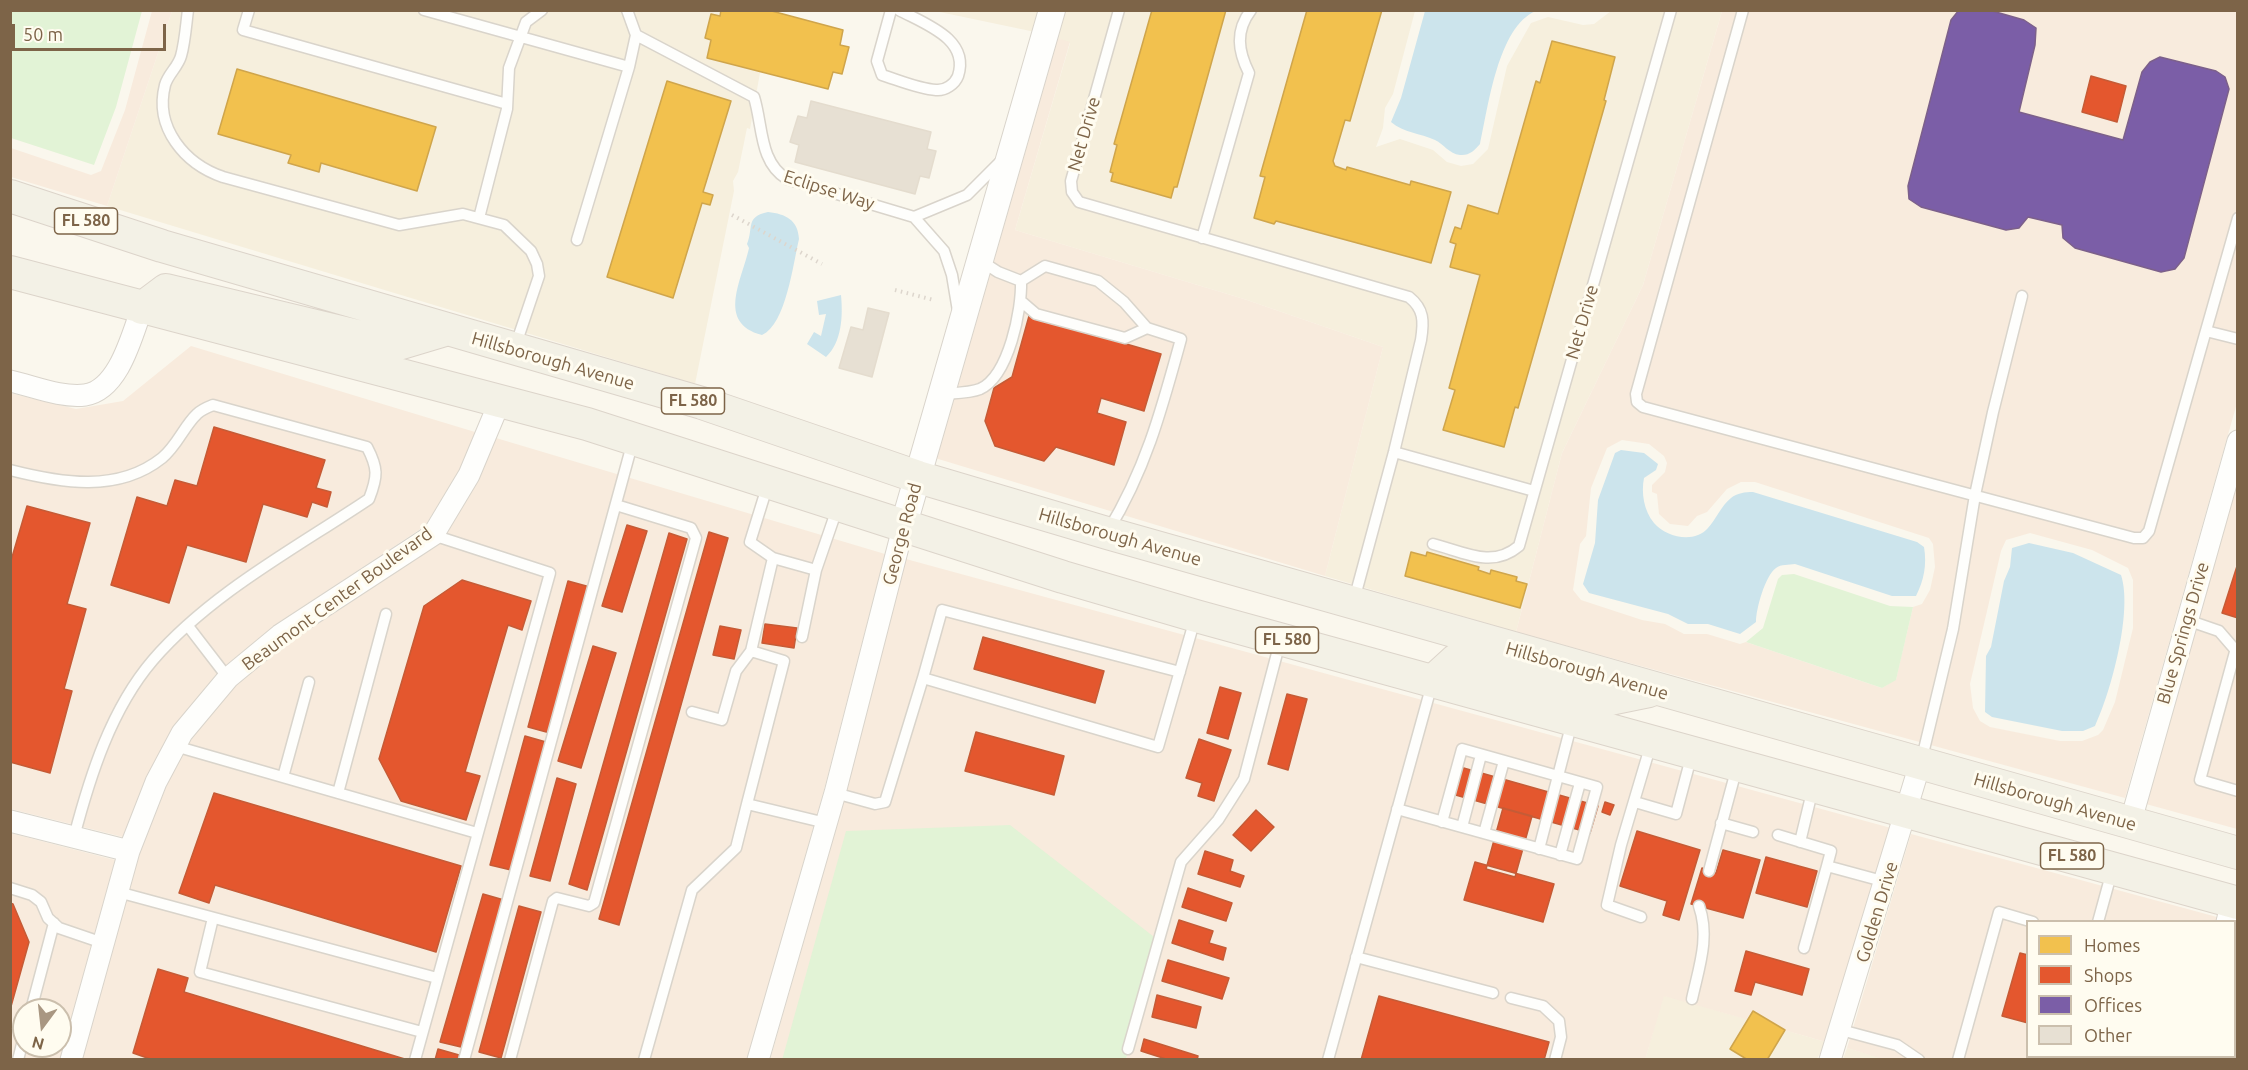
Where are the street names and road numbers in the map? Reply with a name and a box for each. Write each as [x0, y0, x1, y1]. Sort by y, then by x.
street label: Net Drive [1063, 94, 1105, 174]
street label: Eclipse Way [781, 165, 877, 215]
road number: FL 580 [54, 208, 118, 234]
street label: Net Drive [1561, 282, 1603, 362]
street label: Hillsborough Avenue [469, 327, 637, 395]
road number: FL 580 [662, 388, 724, 414]
street label: George Road [878, 480, 926, 588]
street label: Hillsborough Avenue [1036, 503, 1204, 571]
street label: Beaumont Center Boulevard [238, 523, 436, 675]
street label: Blue Springs Drive [2152, 559, 2214, 707]
road number: FL 580 [1256, 627, 1318, 653]
street label: Hillsborough Avenue [1503, 637, 1671, 705]
street label: Hillsborough Avenue [1971, 768, 2139, 836]
road number: FL 580 [2040, 843, 2104, 869]
street label: Golden Drive [1851, 859, 1903, 965]

